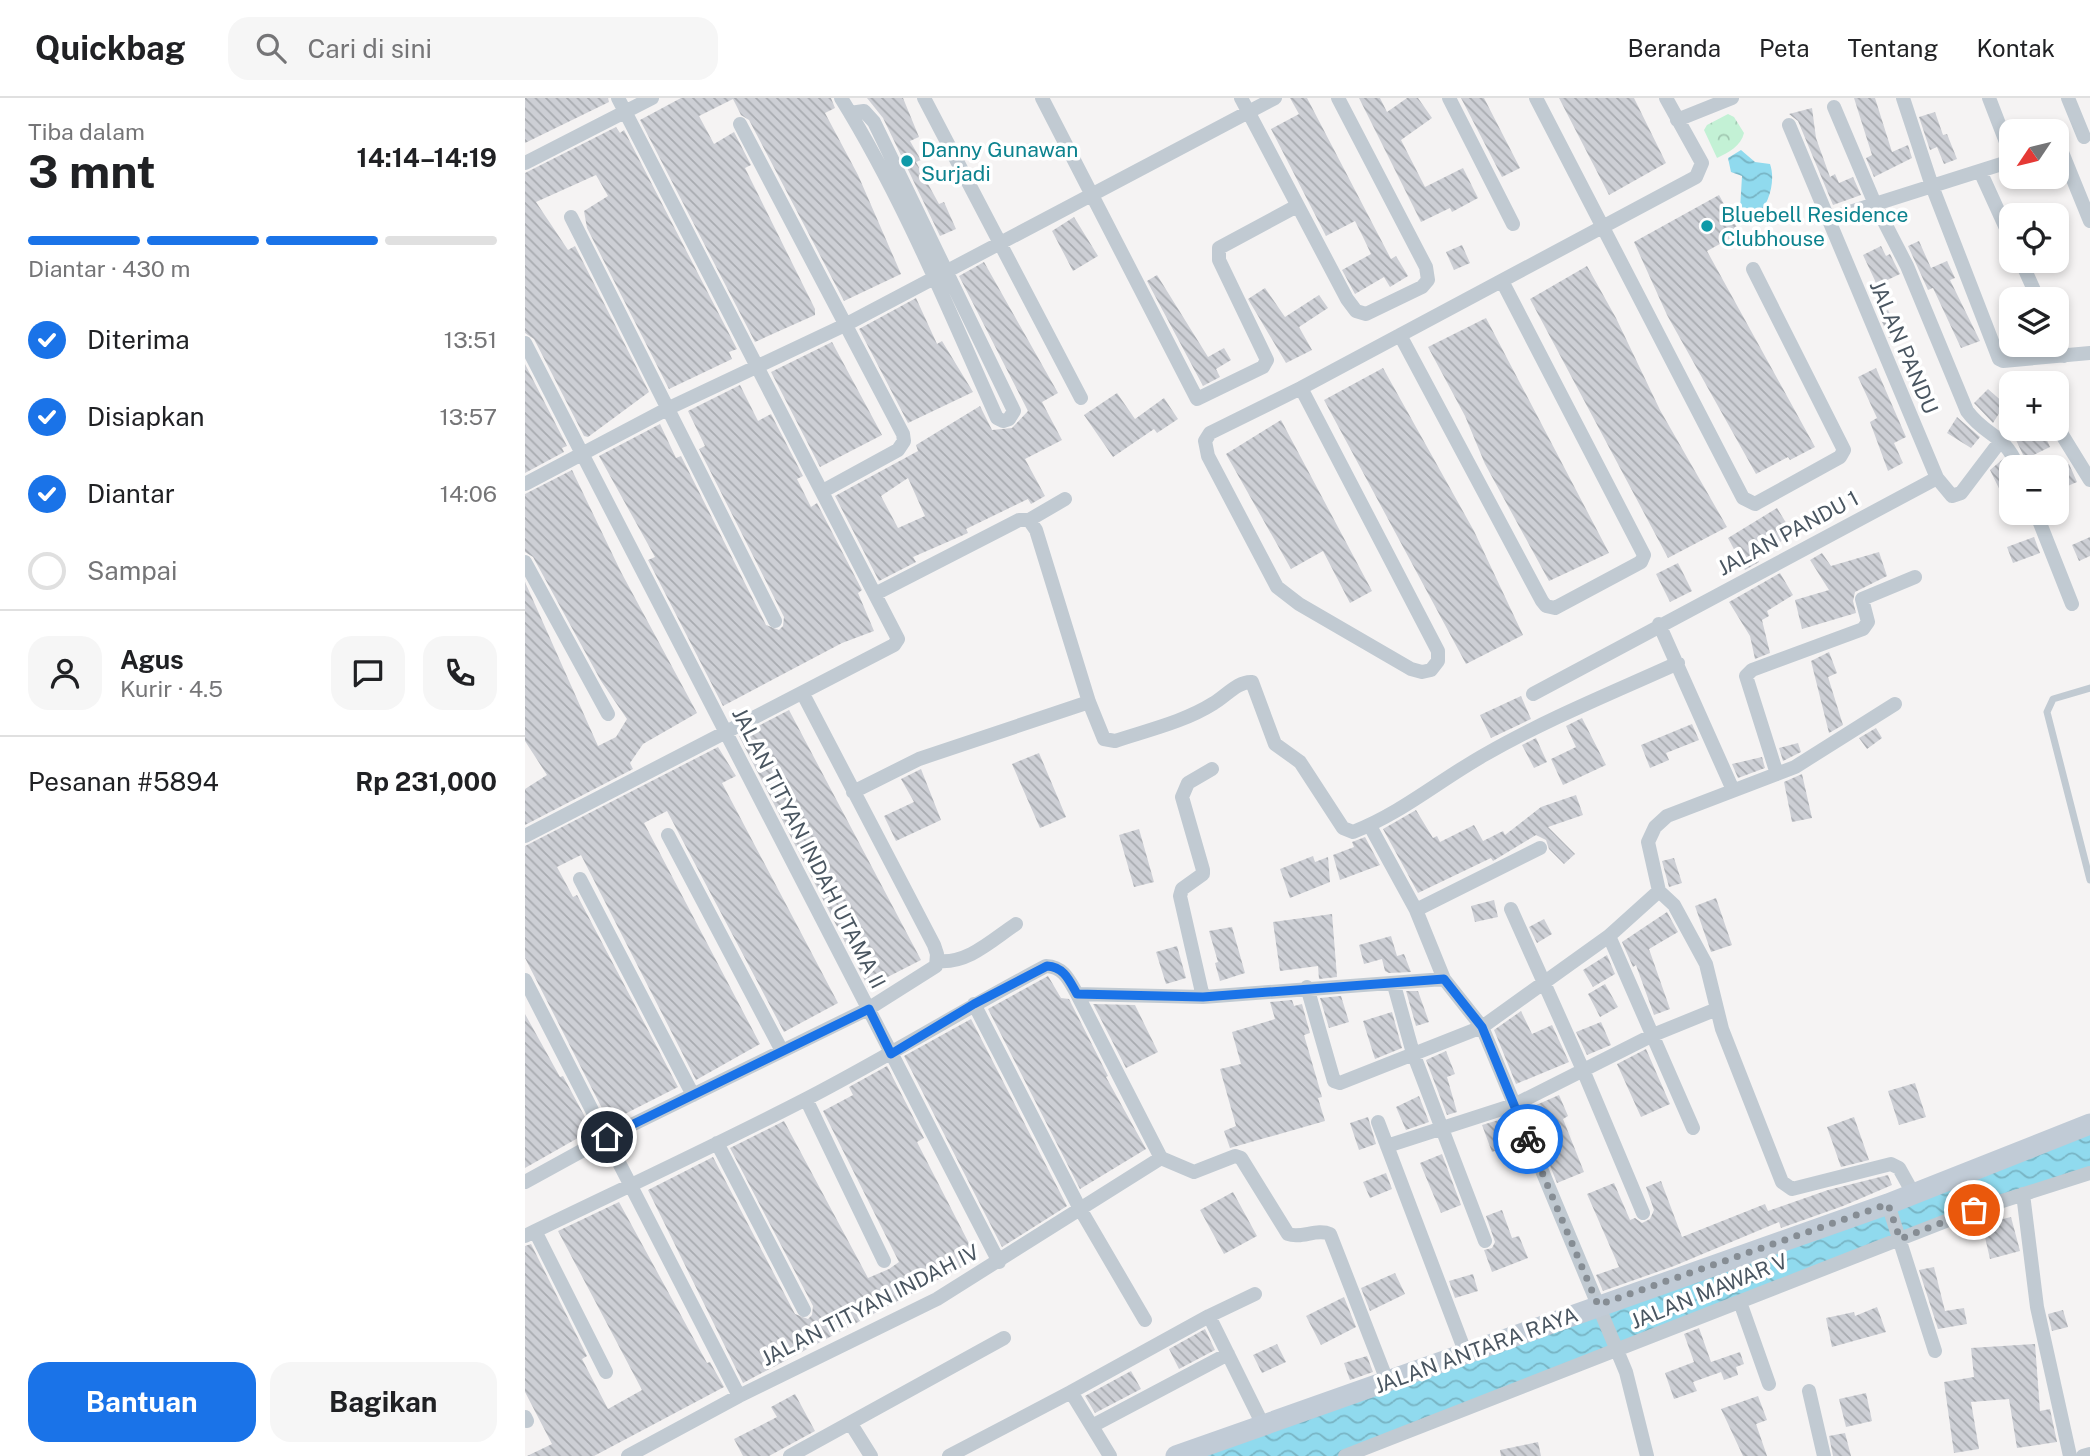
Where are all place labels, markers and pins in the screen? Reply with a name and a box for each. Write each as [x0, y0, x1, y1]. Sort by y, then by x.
place label: Danny Gunawan Surjadi [921, 137, 1078, 186]
marker: Danny Gunawan Surjadi [899, 153, 915, 169]
place label: Bluebell Residence Clubhouse [1721, 202, 1908, 251]
marker: Bluebell Residence Clubhouse [1699, 218, 1715, 234]
pin [577, 1107, 637, 1167]
pin [1944, 1180, 2004, 1240]

